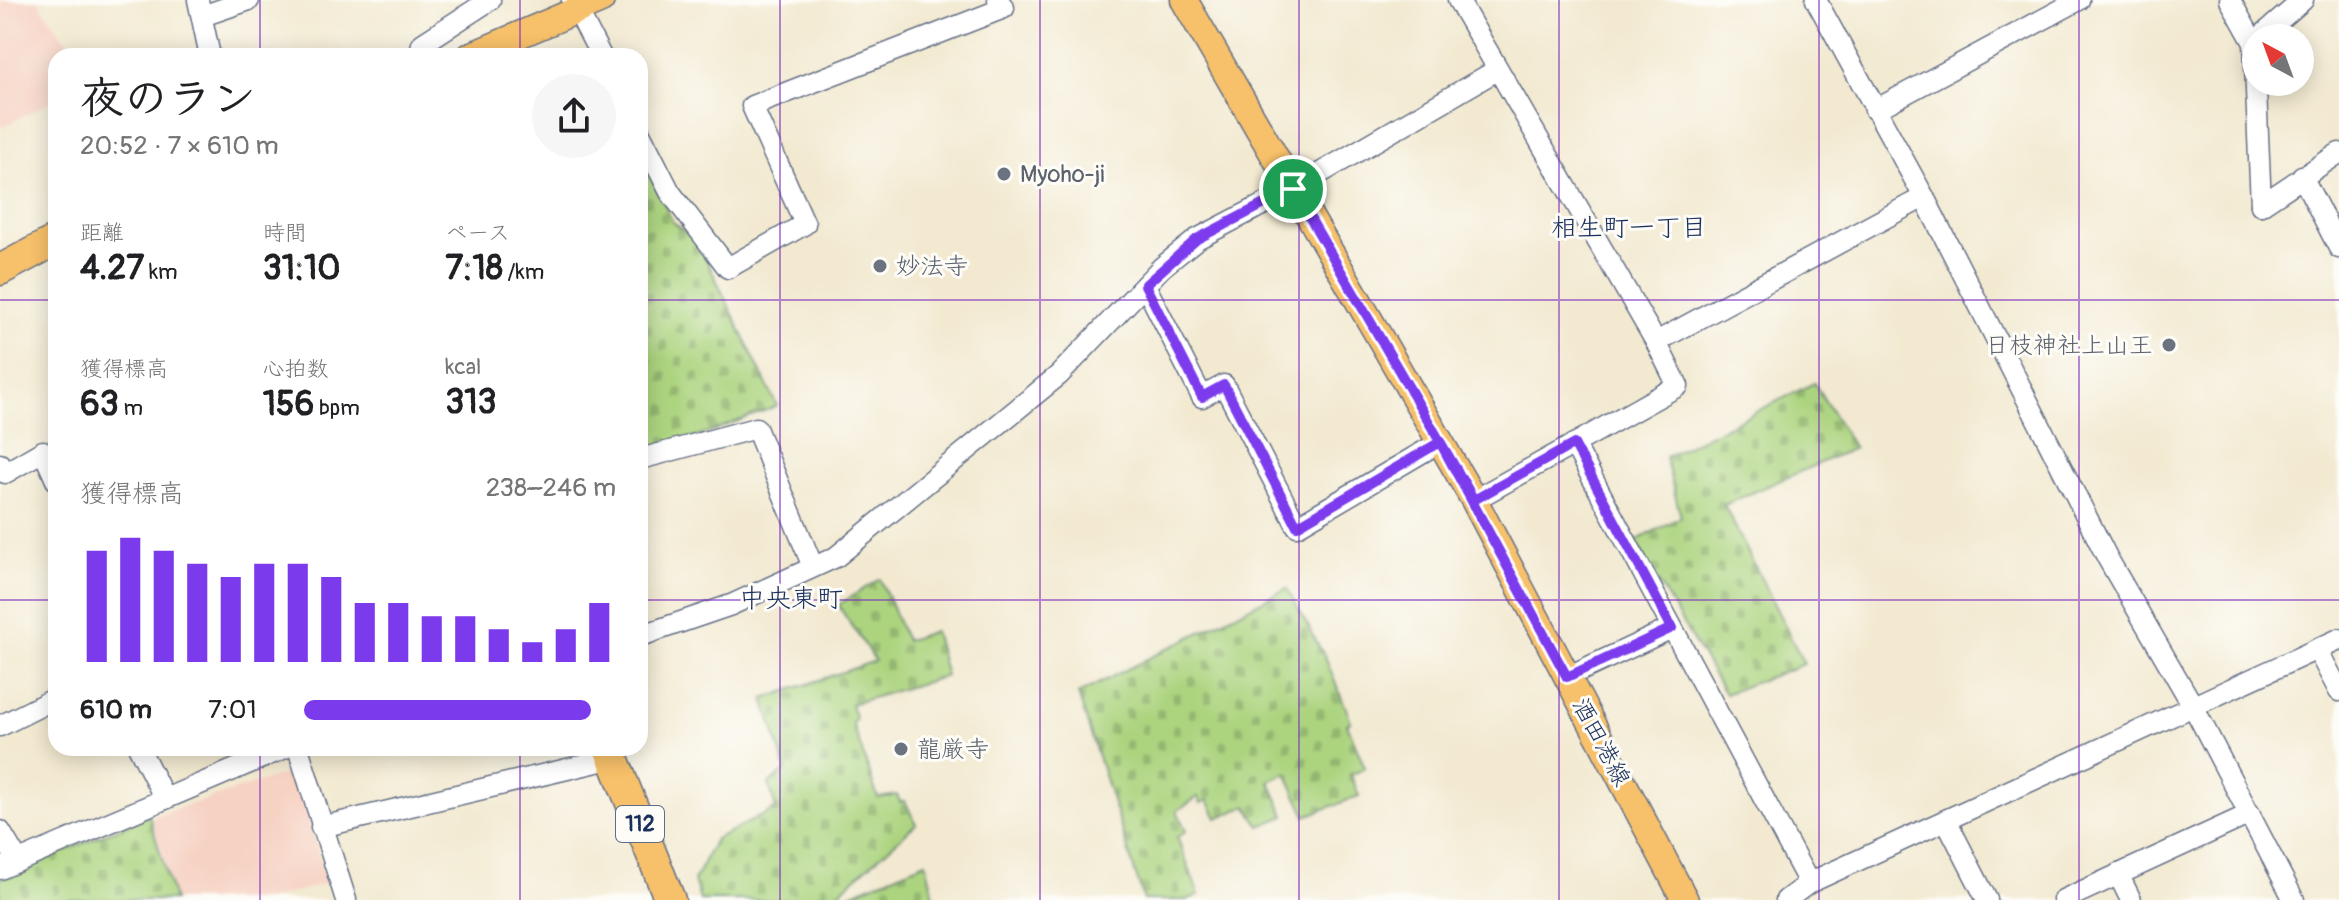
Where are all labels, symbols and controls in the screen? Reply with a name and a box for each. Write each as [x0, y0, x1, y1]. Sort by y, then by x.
north arrow [2242, 24, 2314, 96]
map controls [2242, 24, 2314, 96]
text: 夜のラン [80, 72, 256, 127]
button: share [532, 74, 616, 158]
text: 20:52 · 7 × 610 m [80, 130, 279, 162]
pin [1259, 155, 1327, 223]
place label: Myoho-ji [1020, 160, 1105, 189]
marker: Myoho-ji [995, 165, 1013, 183]
icon: arrive [1271, 167, 1315, 211]
district label: 相生町一丁目 [1551, 212, 1707, 244]
text: 距離 [80, 219, 124, 247]
text: 時間 [263, 219, 307, 247]
text: ペース [445, 219, 510, 247]
text: 4.27 [80, 247, 144, 290]
text: 31:10 [263, 247, 341, 290]
text: 7:18 [445, 247, 503, 290]
place label: 妙法寺 [896, 252, 968, 281]
marker: 妙法寺 [871, 257, 889, 275]
text: km [144, 258, 178, 286]
text: /km [503, 258, 544, 286]
place label: 日枝神社上山王 [1985, 331, 2153, 360]
marker: 日枝神社上山王 [2160, 336, 2178, 354]
text: kcal [445, 353, 481, 381]
text: 獲得標高 [80, 355, 168, 383]
text: 心拍数 [263, 355, 329, 383]
text: 313 [445, 381, 497, 424]
text: 63 [80, 383, 119, 426]
text: 156 [263, 383, 314, 426]
text: m [119, 394, 143, 422]
text: bpm [314, 394, 360, 422]
text: 238–246 m [486, 472, 616, 504]
text: 獲得標高 [80, 478, 184, 510]
district label: 中央東町 [739, 583, 843, 615]
street label: 酒田港線 [1566, 693, 1636, 791]
text: 610 m [80, 694, 152, 726]
text: 7:01 [208, 694, 257, 726]
place label: 龍厳寺 [917, 735, 989, 764]
marker: 龍厳寺 [892, 740, 910, 758]
road number: 112 [616, 806, 664, 842]

